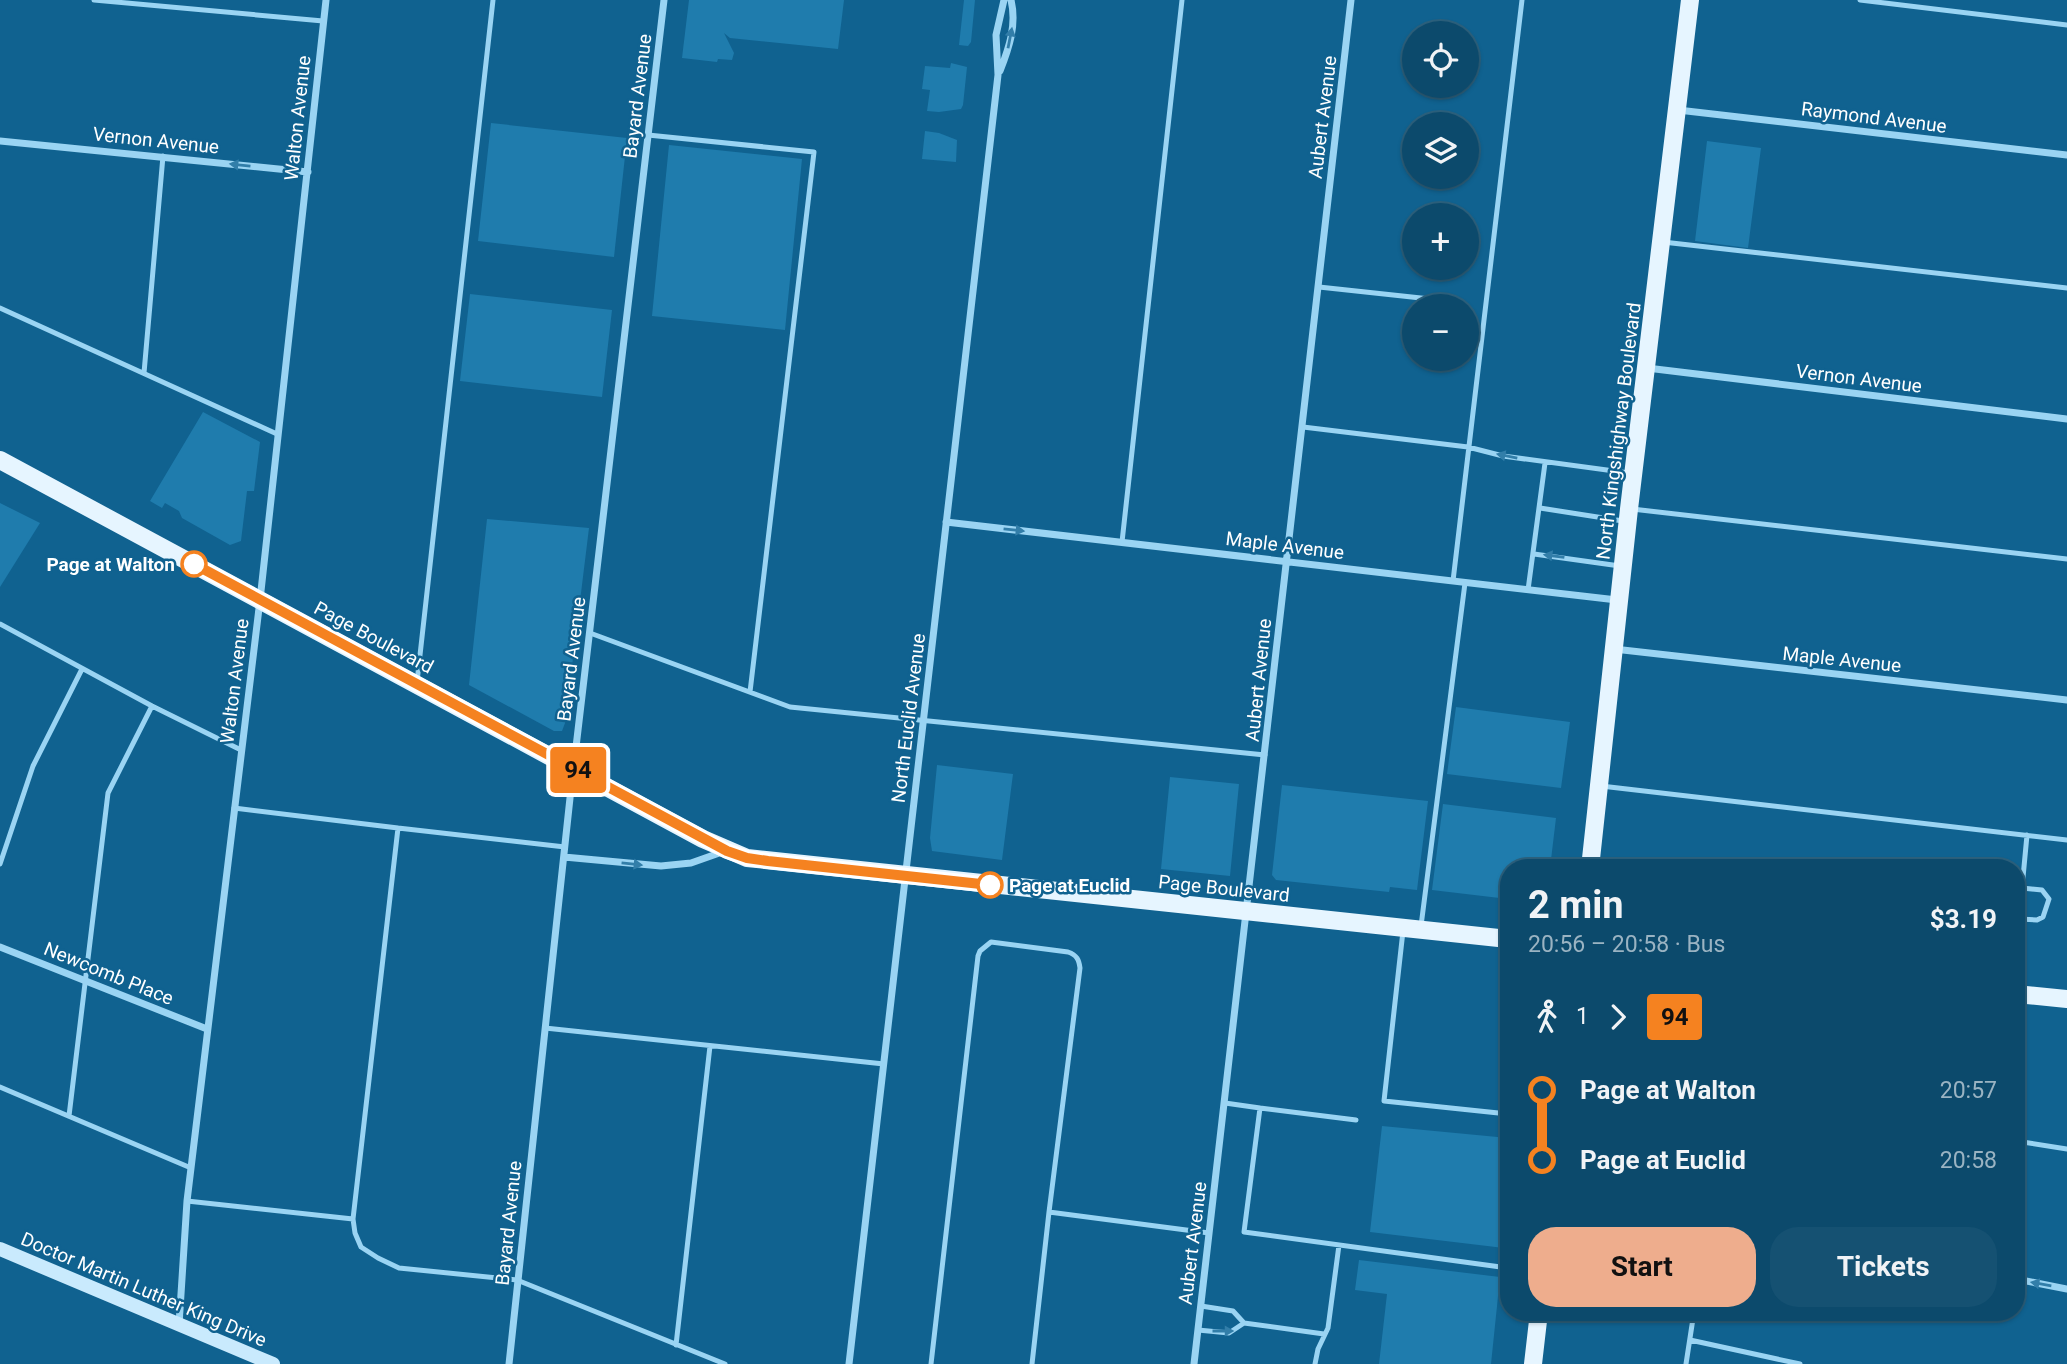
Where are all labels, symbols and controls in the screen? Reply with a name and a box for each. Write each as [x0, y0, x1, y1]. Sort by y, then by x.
map controls [1402, 21, 1479, 371]
button: locate [1402, 21, 1479, 98]
one-way arrow [1005, 27, 1016, 49]
street label: Bayard Avenue [618, 33, 657, 160]
street label: Walton Avenue [279, 54, 316, 182]
street label: Aubert Avenue [1304, 54, 1341, 180]
street label: Raymond Avenue [1800, 97, 1948, 138]
button: layers [1402, 112, 1479, 189]
street label: Vernon Avenue [92, 122, 220, 159]
one-way arrow [229, 159, 251, 170]
button: + [1402, 203, 1479, 280]
button: − [1402, 294, 1479, 371]
street label: North Kingshighway Boulevard [1591, 301, 1646, 561]
street label: Vernon Avenue [1795, 359, 1923, 398]
one-way arrow [1496, 451, 1518, 462]
one-way arrow [1003, 525, 1025, 536]
street label: Maple Avenue [1224, 527, 1345, 564]
marker: Page at Walton [181, 551, 207, 577]
one-way arrow [1543, 551, 1565, 562]
place label: Page at Walton [46, 553, 175, 576]
street label: Page Boulevard [310, 596, 437, 679]
street label: Bayard Avenue [552, 596, 591, 723]
street label: Walton Avenue [215, 617, 254, 745]
street label: Aubert Avenue [1241, 617, 1276, 743]
street label: North Euclid Avenue [887, 632, 930, 804]
street label: Maple Avenue [1782, 642, 1902, 677]
line badge: 94 [546, 747, 610, 793]
text: 94 [564, 756, 592, 784]
one-way arrow [621, 859, 643, 870]
street label: Page Boulevard [1157, 870, 1291, 907]
marker: Page at Euclid [977, 872, 1003, 898]
place label: Page at Euclid [1009, 874, 1130, 897]
text: 2 min [1528, 883, 1624, 927]
text: $3.19 [1930, 904, 1997, 934]
text: 20:56 – 20:58 · Bus [1528, 931, 1725, 958]
street label: Newcomb Place [41, 937, 177, 1010]
icon: walk [1528, 998, 1566, 1036]
icon: forward [1599, 998, 1637, 1036]
text: 1 [1576, 1003, 1589, 1030]
text: 94 [1661, 1003, 1688, 1031]
text: Page at Walton [1580, 1075, 1756, 1105]
text: 20:57 [1940, 1077, 1997, 1104]
text: Page at Euclid [1580, 1145, 1746, 1175]
text: 20:58 [1940, 1147, 1997, 1174]
street label: Bayard Avenue [491, 1160, 526, 1286]
street label: Aubert Avenue [1174, 1180, 1211, 1306]
street label: Doctor Martin Luther King Drive [18, 1227, 270, 1352]
button: Start [1528, 1227, 1756, 1307]
button: Tickets [1770, 1227, 1997, 1307]
one-way arrow [2030, 1278, 2052, 1289]
one-way arrow [1212, 1325, 1234, 1337]

